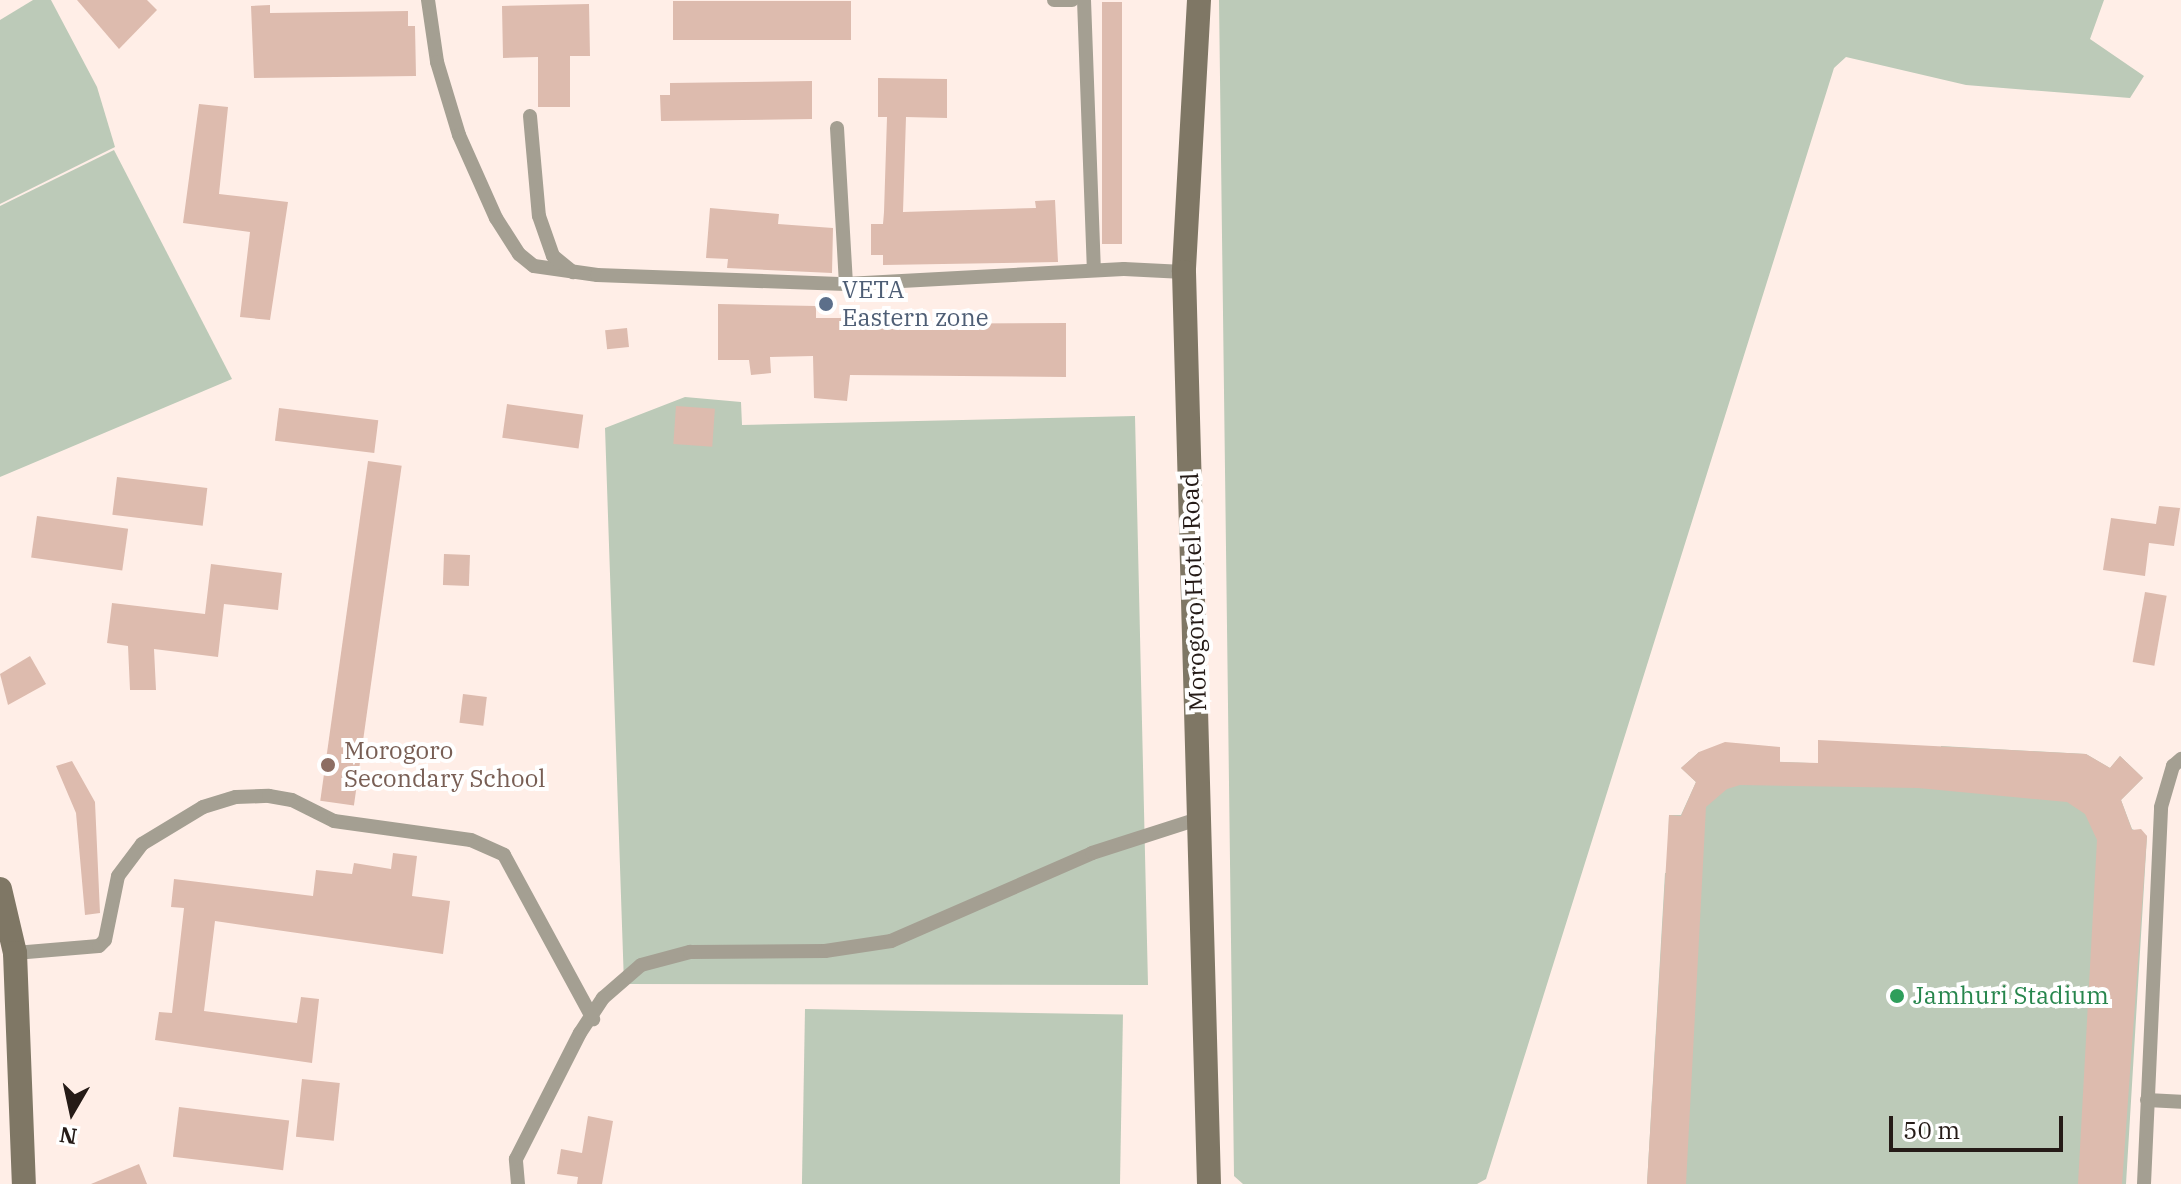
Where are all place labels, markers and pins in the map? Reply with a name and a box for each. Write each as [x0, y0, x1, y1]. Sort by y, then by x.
place label: VETA Eastern zone [842, 276, 989, 332]
marker: VETA Eastern zone [817, 295, 835, 313]
place label: Morogoro Secondary School [344, 737, 545, 793]
marker: Morogoro Secondary School [319, 756, 337, 774]
place label: Jamhuri Stadium [1913, 982, 2109, 1010]
marker: Jamhuri Stadium [1888, 987, 1906, 1005]

